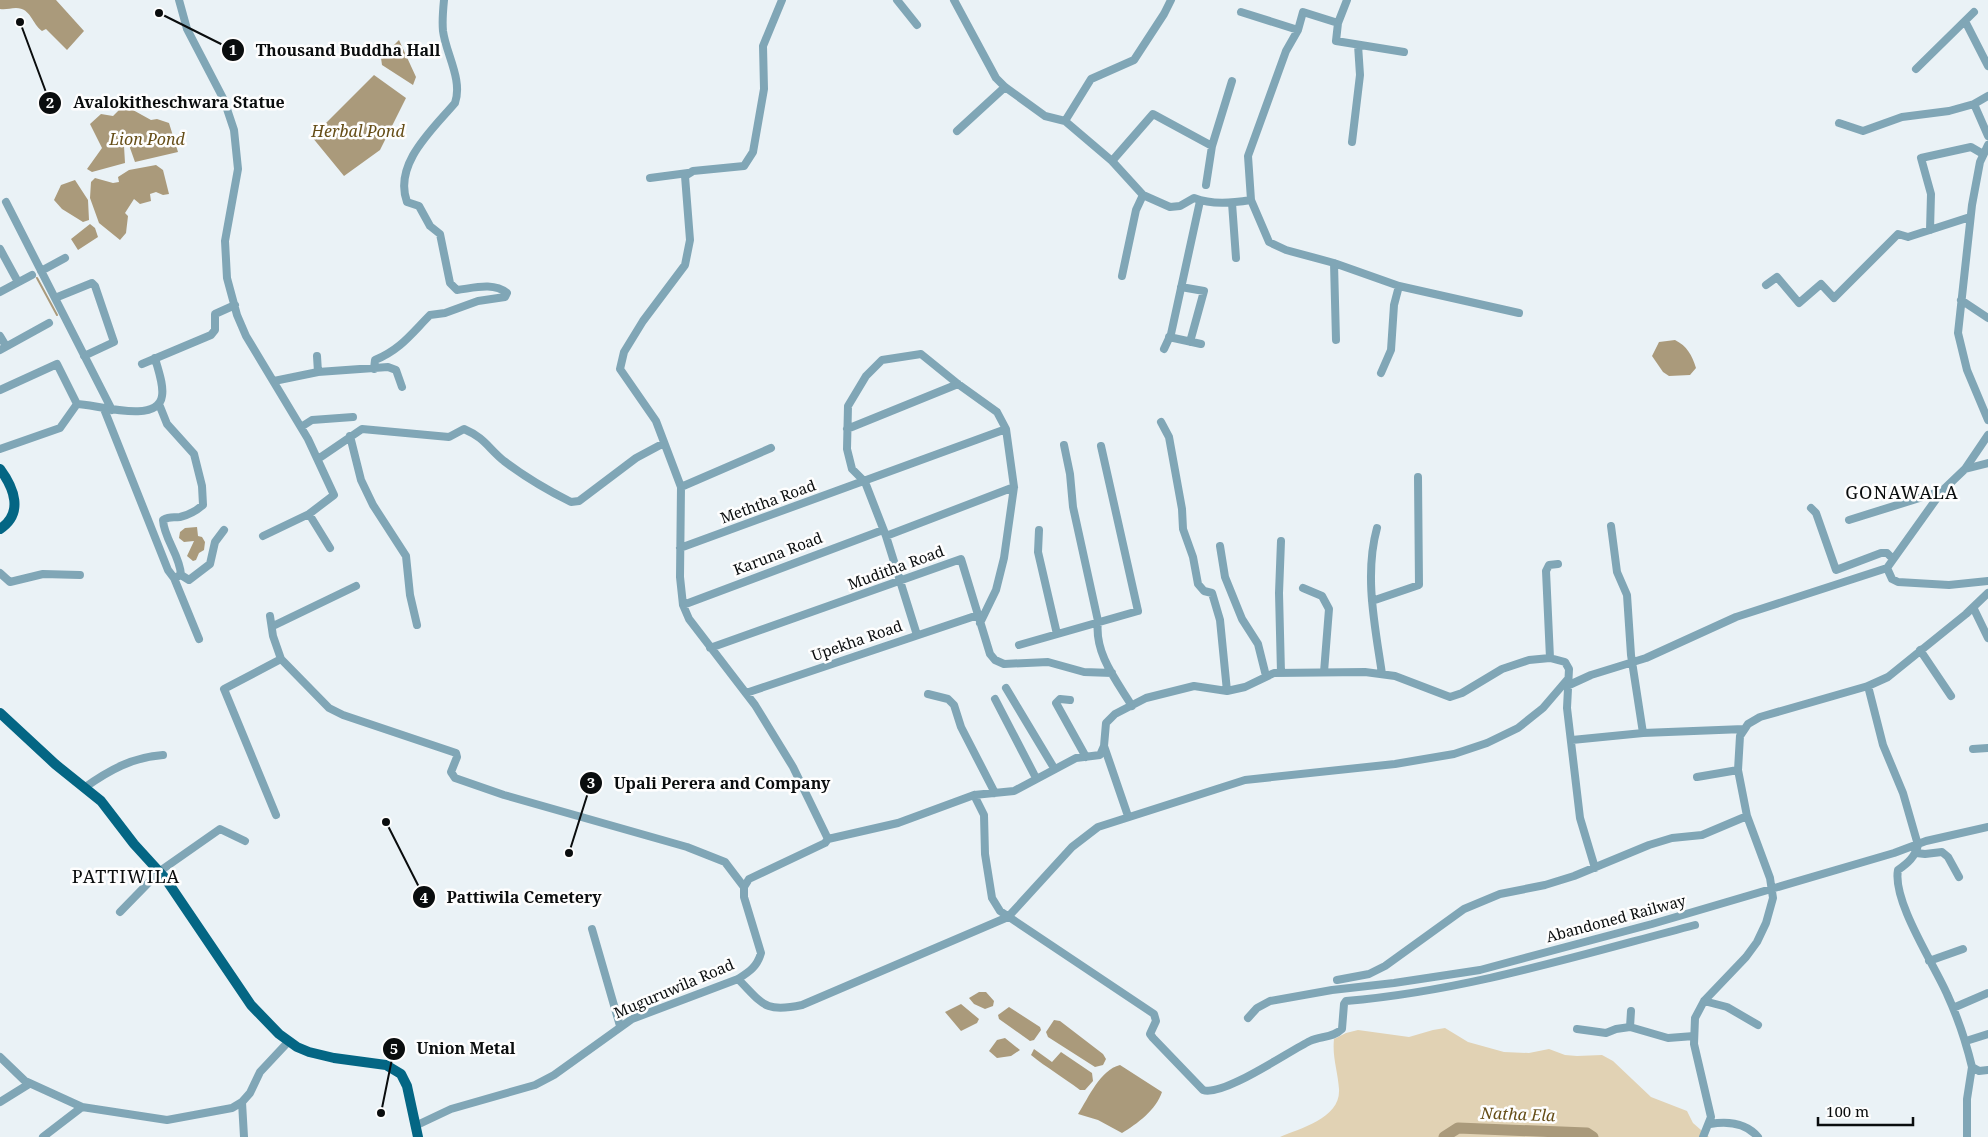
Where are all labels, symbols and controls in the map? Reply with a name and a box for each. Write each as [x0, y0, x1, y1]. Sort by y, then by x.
callout: Thousand Buddha Hall [220, 35, 450, 66]
text: 1 [229, 39, 237, 59]
text: Thousand Buddha Hall [256, 39, 441, 61]
callout: Avalokitheschwara Statue [38, 87, 294, 118]
text: Avalokitheschwara Statue [73, 91, 285, 113]
text: 2 [46, 92, 54, 112]
water label: Herbal Pond [310, 120, 405, 142]
water label: Lion Pond [108, 128, 186, 150]
street label: Meththa Road [717, 475, 818, 528]
district label: GONAWALA [1845, 480, 1959, 504]
street label: Karuna Road [730, 527, 825, 579]
street label: Muditha Road [845, 540, 946, 594]
street label: Upekha Road [809, 615, 905, 665]
callout: Upali Perera and Company [579, 767, 840, 798]
text: 3 [587, 772, 595, 792]
text: Upali Perera and Company [614, 772, 831, 794]
district label: PATTIWILA [72, 864, 180, 888]
callout: Pattiwila Cemetery [411, 882, 611, 913]
text: Pattiwila Cemetery [446, 886, 602, 908]
text: 4 [420, 887, 429, 907]
street label: Abandoned Railway [1544, 890, 1688, 946]
street label: Muguruwila Road [610, 954, 737, 1022]
callout: Union Metal [381, 1033, 525, 1064]
text: Union Metal [416, 1037, 516, 1059]
text: 5 [390, 1038, 398, 1058]
scale bar [1818, 1094, 1913, 1126]
text: 100 m [1826, 1101, 1869, 1121]
water label: Natha Ela [1479, 1102, 1556, 1126]

